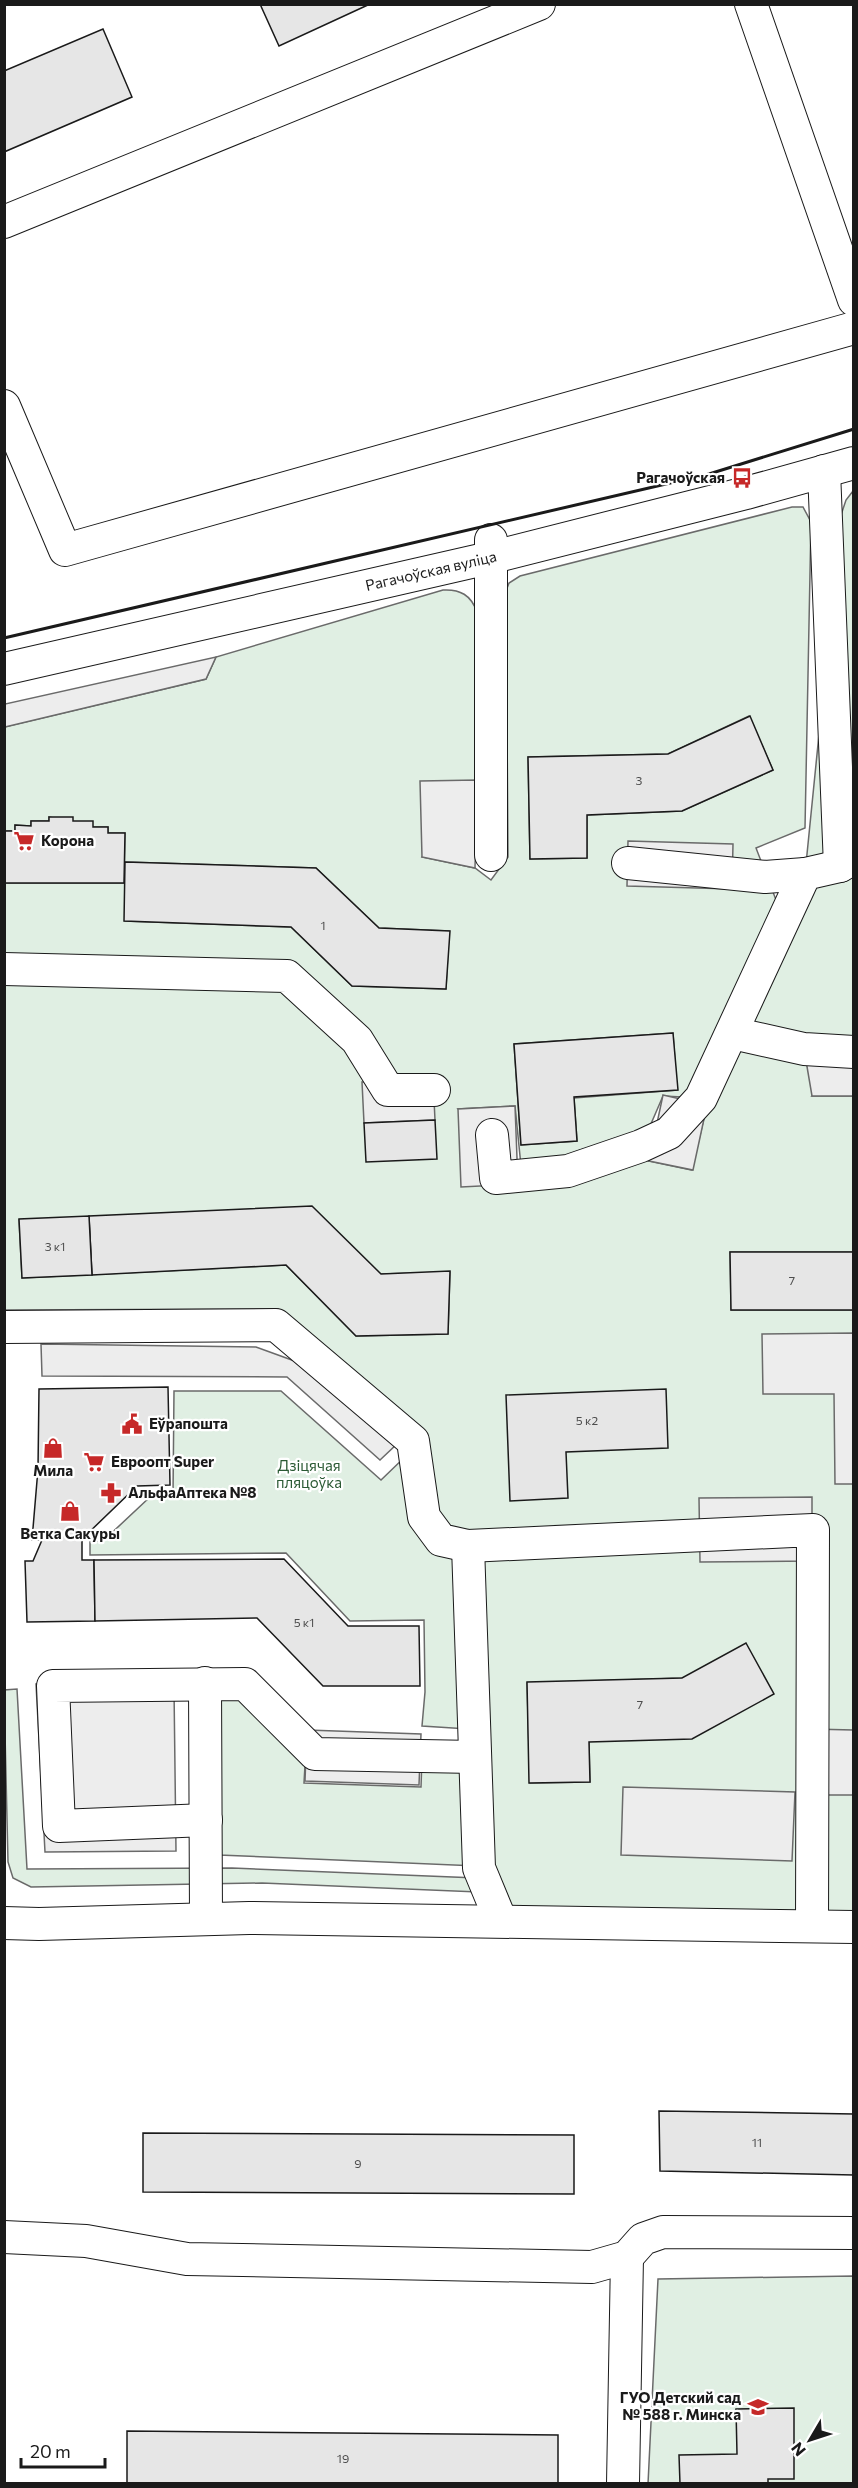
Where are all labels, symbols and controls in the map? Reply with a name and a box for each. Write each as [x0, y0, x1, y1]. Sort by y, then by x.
bus stop icon: Рагачоўская [730, 466, 754, 490]
place label: Рагачоўская [636, 468, 725, 486]
street label: Рагачоўская вуліца [363, 546, 498, 594]
house number: 3 [636, 773, 643, 787]
supermarket icon: Корона [12, 829, 36, 853]
place label: Корона [41, 831, 94, 849]
house number: 1 [320, 918, 326, 932]
house number: 3 к1 [45, 1239, 65, 1253]
house number: 7 [789, 1273, 795, 1287]
public building icon: Еўрапошта [120, 1412, 144, 1436]
house number: 5 к2 [576, 1413, 598, 1427]
place label: Еўрапошта [149, 1414, 228, 1432]
shop icon: Мила [41, 1436, 65, 1460]
supermarket icon: Евроопт Super [82, 1450, 106, 1474]
place label: Евроопт Super [111, 1452, 214, 1470]
park label: Дзіцячая пляцоўка [276, 1456, 342, 1491]
place label: Мила [33, 1461, 73, 1479]
pharmacy icon: АльфаАптека №8 [99, 1481, 123, 1505]
place label: АльфаАптека №8 [128, 1483, 257, 1501]
shop icon: Ветка Сакуры [58, 1499, 82, 1523]
place label: Ветка Сакуры [20, 1524, 120, 1542]
house number: 5 к1 [294, 1615, 314, 1629]
house number: 7 [637, 1697, 643, 1711]
house number: 11 [752, 2135, 762, 2149]
house number: 9 [354, 2156, 362, 2170]
place label: ГУО Детский сад № 588 г. Минска [620, 2388, 742, 2423]
school or university icon: ГУО Детский сад № 588 г. Минска [746, 2395, 770, 2419]
north arrow [780, 2410, 840, 2470]
scale bar [21, 2431, 105, 2469]
text: N [787, 2439, 809, 2460]
text: 20 m [30, 2440, 71, 2462]
house number: 19 [337, 2451, 349, 2465]

